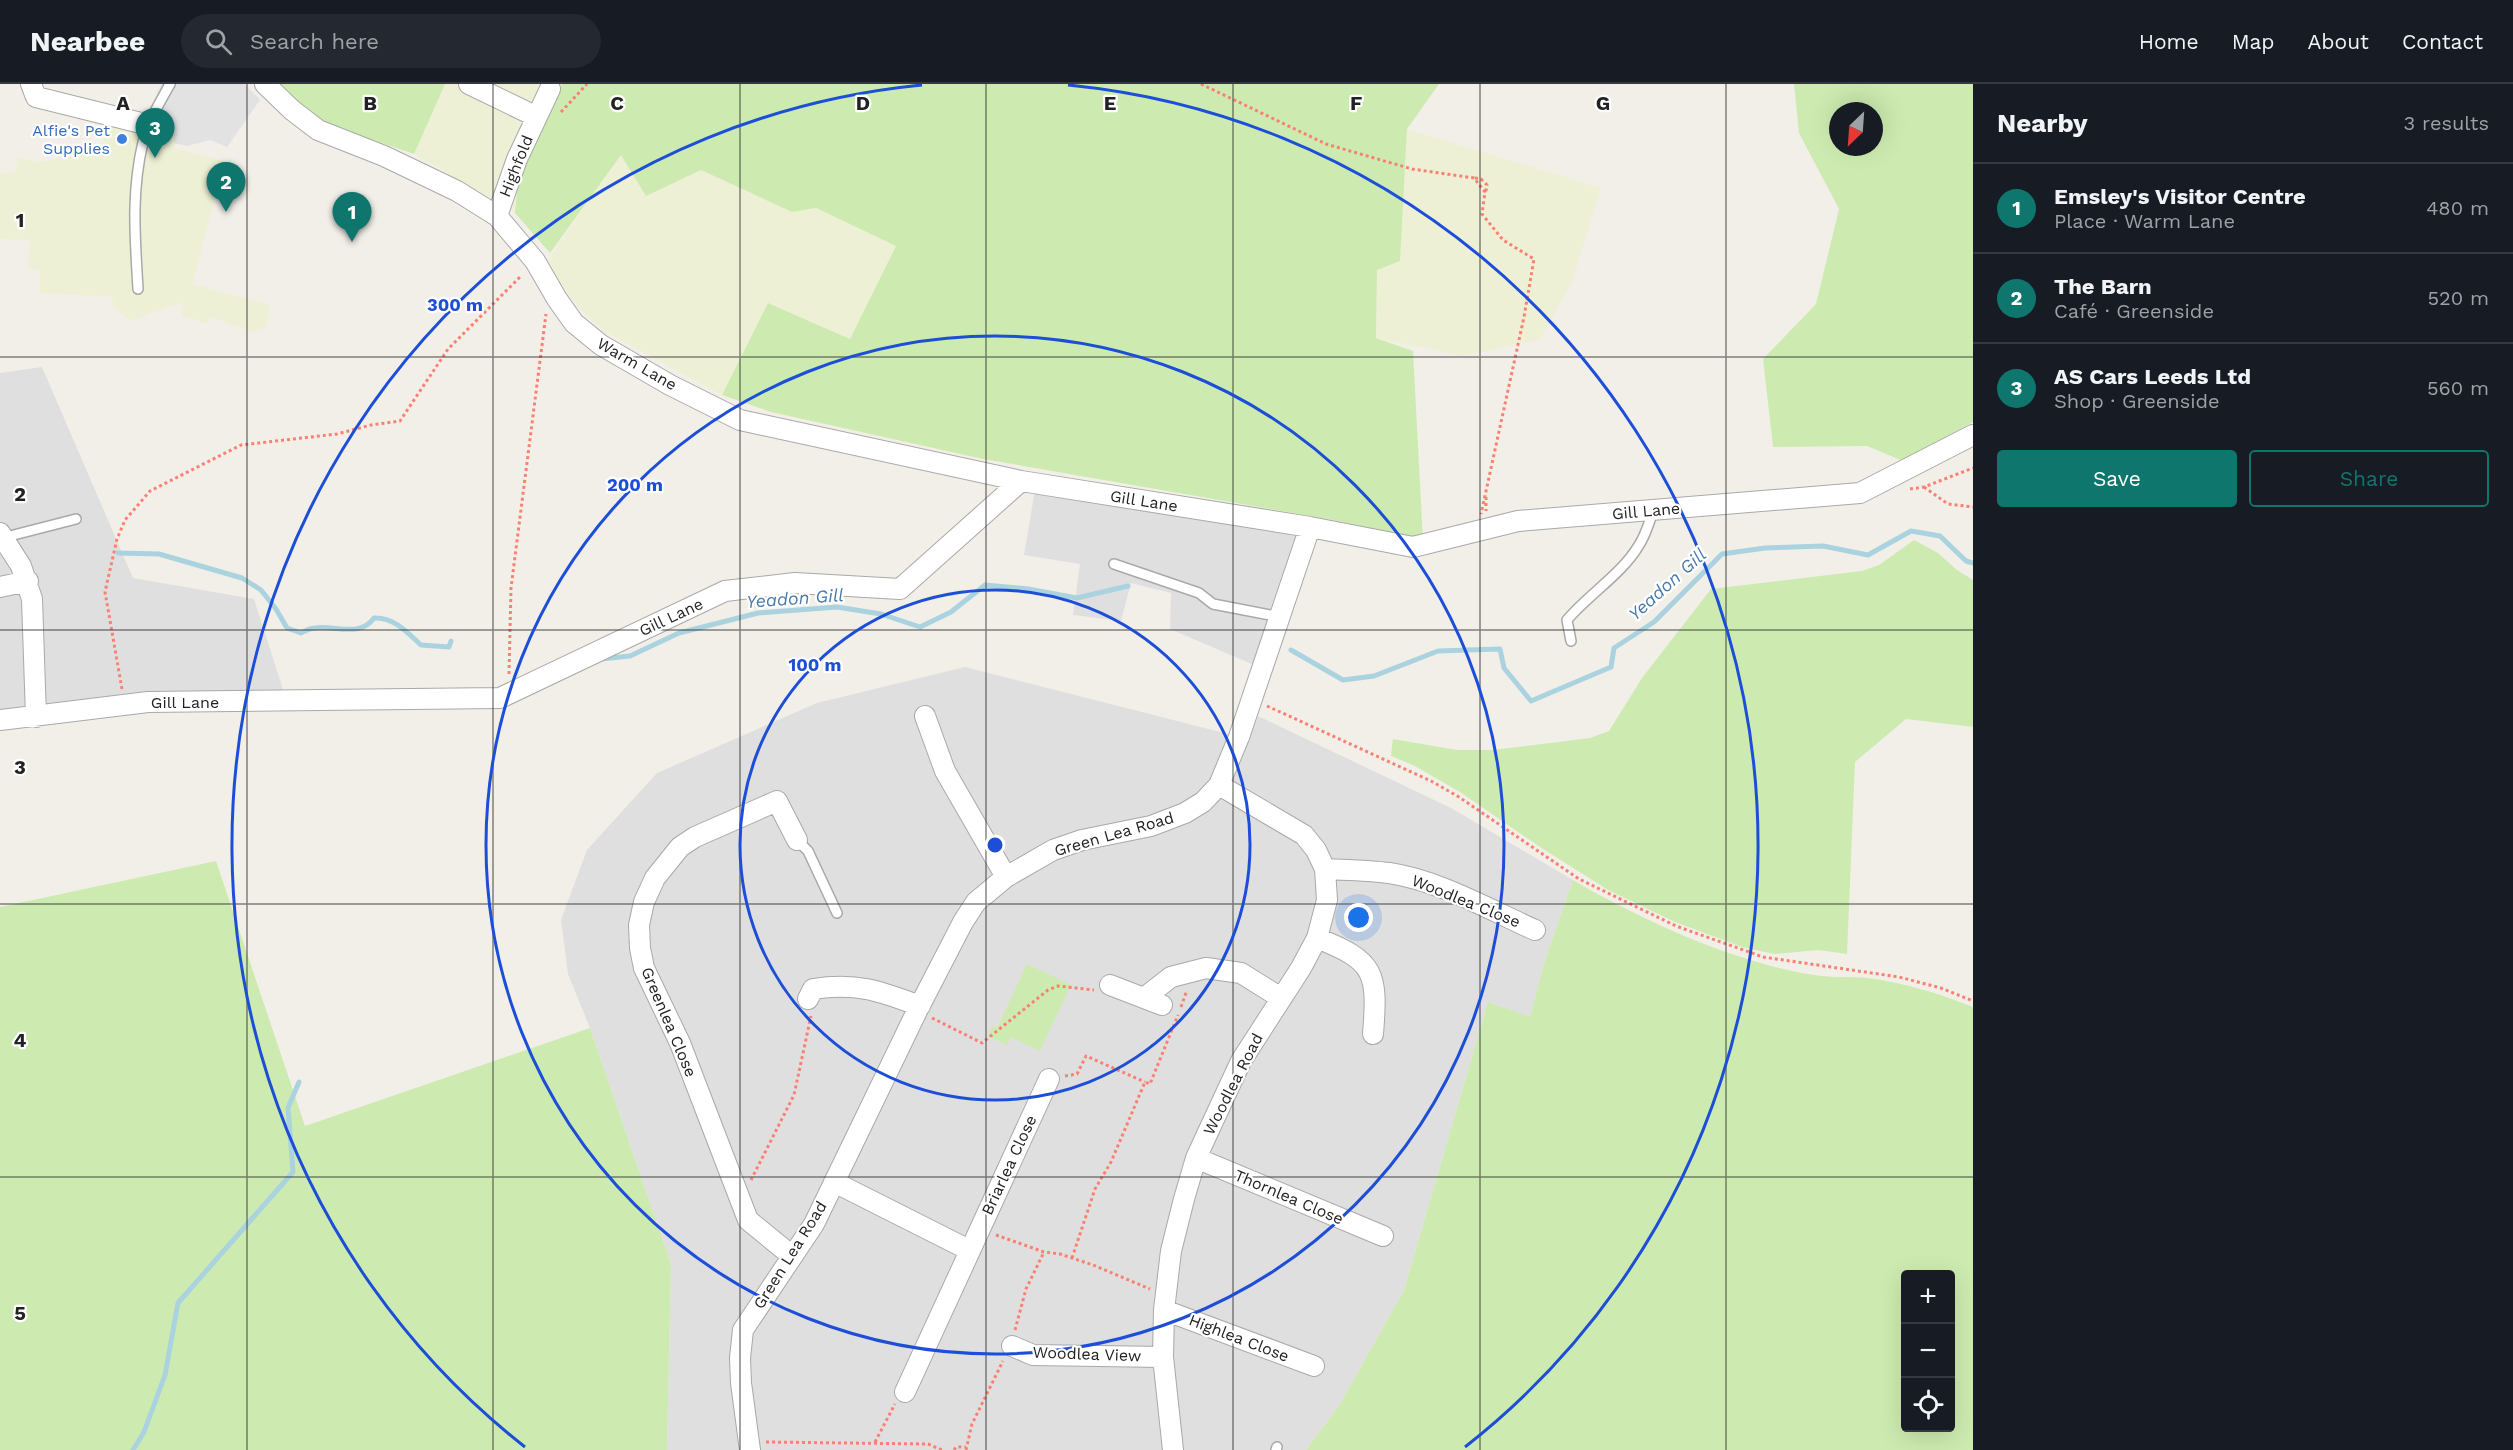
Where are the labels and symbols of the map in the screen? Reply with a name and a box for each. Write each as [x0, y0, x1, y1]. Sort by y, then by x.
text: A [116, 91, 130, 115]
text: B [363, 91, 377, 115]
text: C [610, 91, 624, 115]
text: D [856, 91, 870, 115]
text: E [1104, 91, 1116, 115]
text: F [1350, 91, 1362, 115]
text: G [1596, 91, 1610, 115]
north arrow [1829, 102, 1883, 156]
pin: 3 [136, 109, 174, 158]
place label: Alfie's Pet Supplies [32, 121, 110, 158]
marker: Alfie's Pet Supplies [115, 132, 129, 146]
street label: Highfold [495, 132, 537, 200]
pin: 2 [206, 162, 246, 212]
pin: 1 [332, 192, 372, 242]
text: 1 [16, 208, 24, 232]
text: 300 m [427, 294, 483, 315]
street label: Warm Lane [594, 334, 680, 394]
text: 200 m [607, 474, 663, 495]
text: 2 [14, 482, 26, 506]
street label: Gill Lane [1109, 486, 1179, 516]
street label: Gill Lane [1611, 499, 1681, 523]
water label: Yeadon Gill [1624, 544, 1710, 624]
water label: Yeadon Gill [746, 584, 844, 612]
street label: Gill Lane [636, 594, 706, 640]
text: 100 m [788, 654, 842, 675]
street label: Gill Lane [151, 693, 219, 712]
text: 3 [14, 755, 26, 779]
street label: Green Lea Road [1052, 808, 1176, 860]
centre of rings [985, 835, 1005, 855]
street label: Woodlea Close [1409, 871, 1523, 931]
your location [1344, 903, 1373, 932]
street label: Greenlea Close [637, 964, 701, 1080]
text: 4 [14, 1028, 27, 1052]
street label: Woodlea Road [1199, 1030, 1267, 1138]
street label: Briarlea Close [978, 1112, 1040, 1218]
street label: Thornlea Close [1232, 1165, 1346, 1229]
street label: Green Lea Road [749, 1198, 831, 1312]
text: 5 [14, 1301, 26, 1325]
street label: Highlea Close [1186, 1310, 1292, 1366]
street label: Woodlea View [1032, 1343, 1142, 1365]

